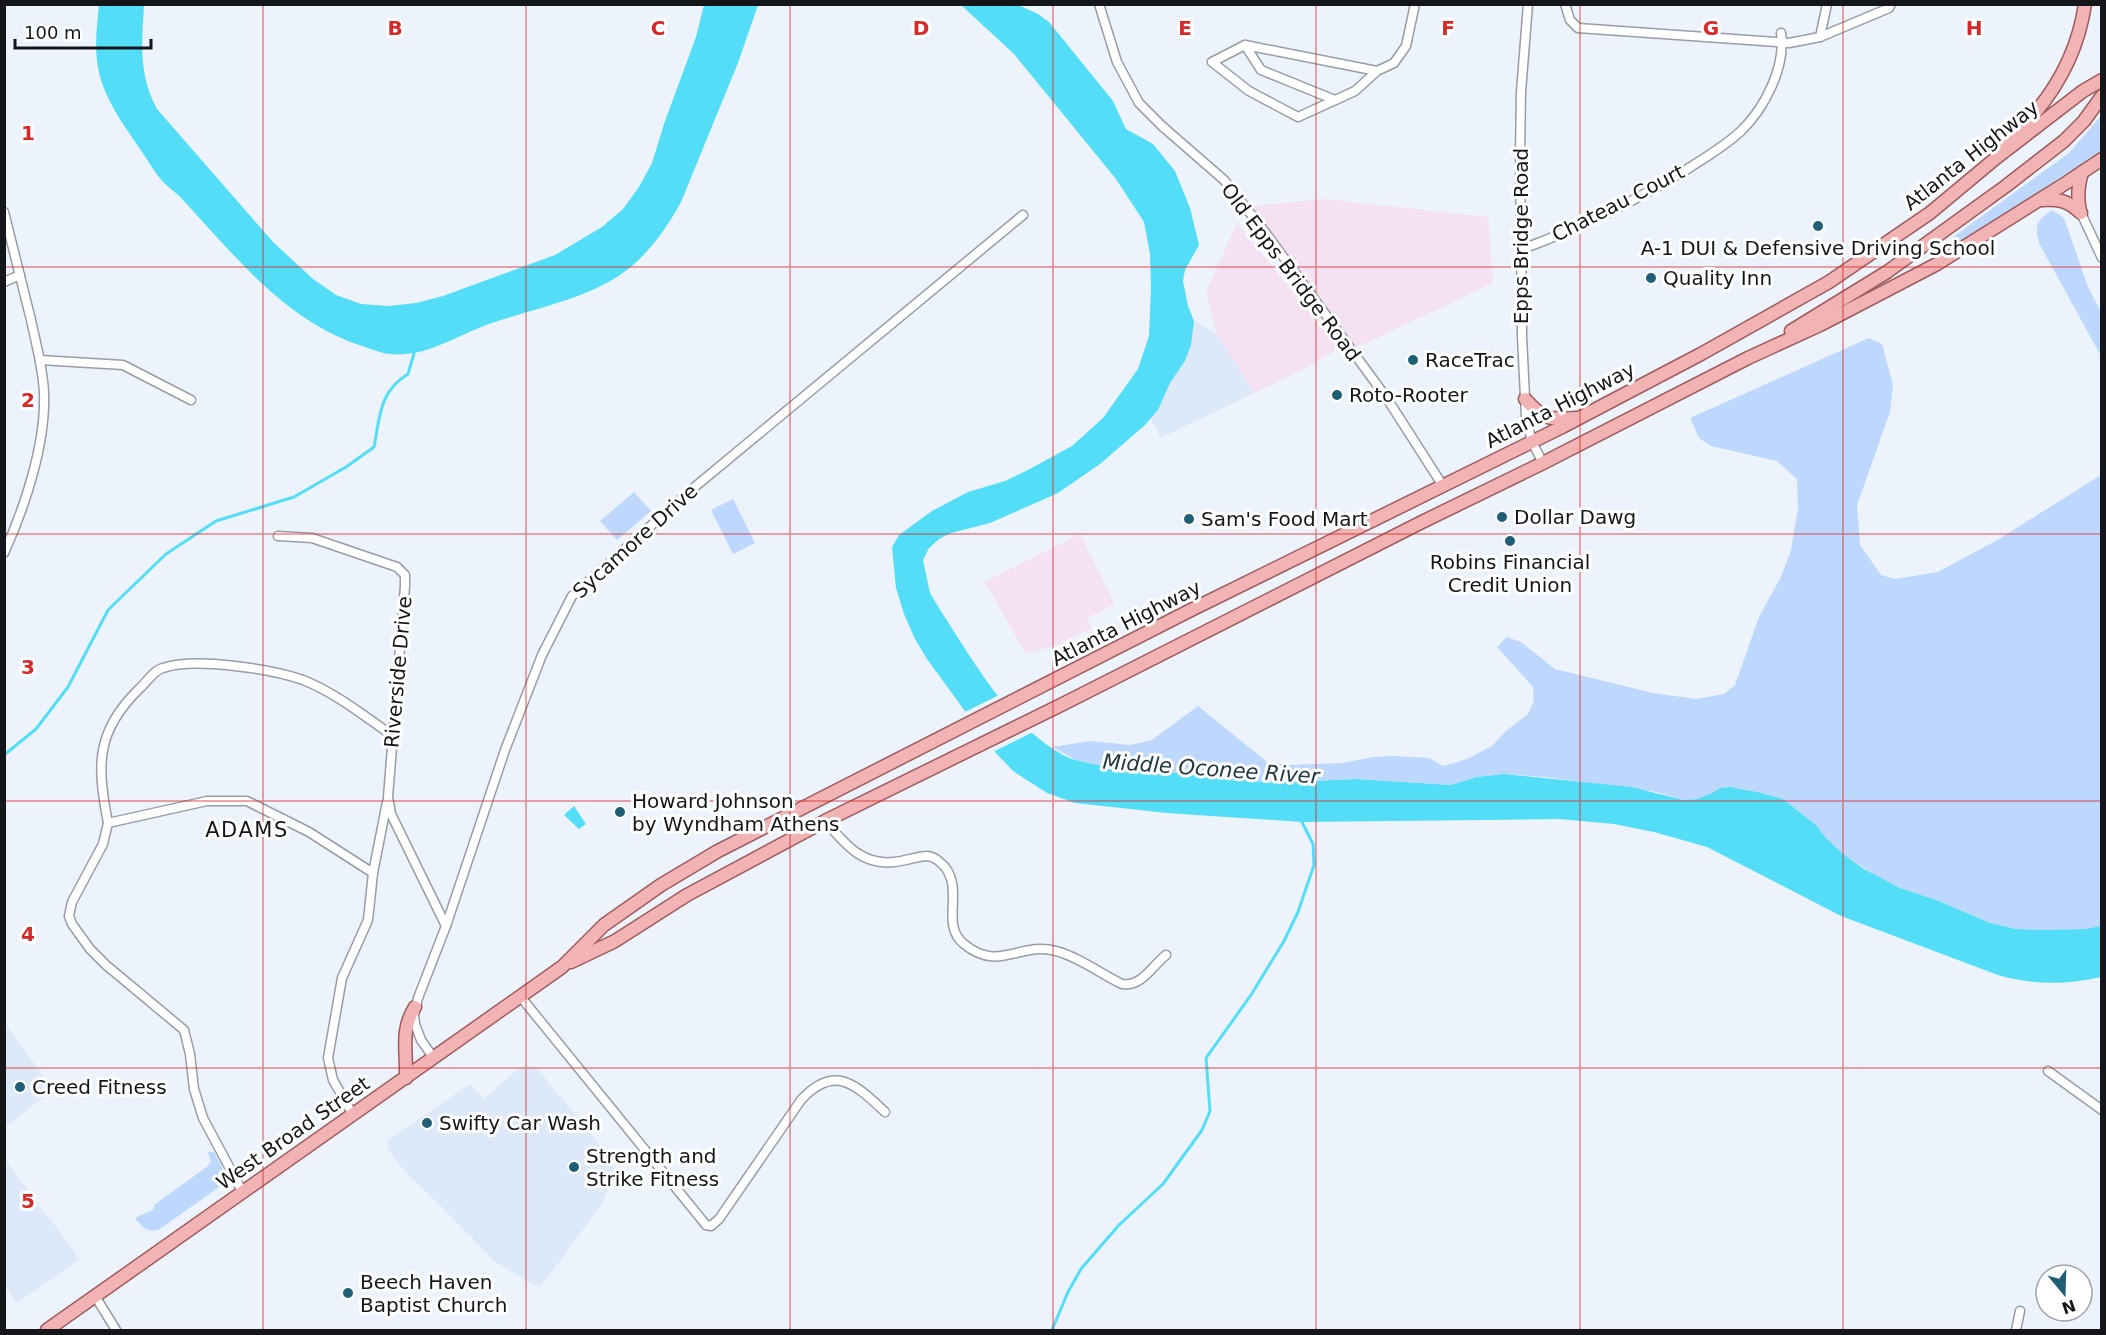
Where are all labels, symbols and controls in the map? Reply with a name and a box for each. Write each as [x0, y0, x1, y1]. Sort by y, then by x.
scale bar [15, 12, 152, 50]
text: B [387, 16, 403, 40]
text: C [651, 16, 665, 40]
text: D [913, 16, 929, 40]
text: E [1178, 16, 1192, 40]
text: F [1441, 16, 1455, 40]
text: G [1703, 16, 1719, 40]
text: H [1966, 16, 1982, 40]
text: 100 m [24, 22, 82, 43]
street label: Atlanta Highway [1899, 95, 2043, 215]
text: 1 [21, 121, 35, 145]
street label: Epps Bridge Road [1509, 148, 1533, 324]
street label: Chateau Court [1548, 159, 1688, 247]
street label: Old Epps Bridge Road [1216, 178, 1366, 366]
marker: A-1 DUI & Defensive Driving School [1811, 219, 1825, 233]
place label: A-1 DUI & Defensive Driving School [1641, 236, 1995, 260]
place label: Quality Inn [1663, 266, 1772, 290]
marker: Quality Inn [1644, 271, 1658, 285]
place label: RaceTrac [1425, 348, 1515, 372]
marker: RaceTrac [1406, 353, 1420, 367]
street label: Atlanta Highway [1481, 357, 1639, 453]
place label: Roto-Rooter [1349, 383, 1469, 407]
text: 2 [21, 388, 35, 412]
marker: Roto-Rooter [1330, 388, 1344, 402]
street label: Sycamore Drive [568, 479, 702, 603]
place label: Dollar Dawg [1514, 505, 1636, 529]
place label: Sam's Food Mart [1201, 507, 1368, 531]
marker: Dollar Dawg [1495, 510, 1509, 524]
marker: Sam's Food Mart [1182, 512, 1196, 526]
marker: Robins Financial Credit Union [1503, 534, 1517, 548]
place label: Robins Financial Credit Union [1430, 550, 1590, 597]
street label: Atlanta Highway [1047, 575, 1205, 671]
street label: Riverside Drive [379, 595, 417, 749]
text: 3 [21, 655, 35, 679]
water label: Middle Oconee River [1102, 749, 1322, 789]
place label: Howard Johnson by Wyndham Athens [632, 789, 840, 836]
marker: Howard Johnson by Wyndham Athens [613, 805, 627, 819]
district label: ADAMS [205, 818, 289, 842]
text: 4 [21, 922, 35, 946]
street label: West Broad Street [212, 1071, 374, 1195]
place label: Creed Fitness [32, 1075, 167, 1099]
marker: Creed Fitness [13, 1080, 27, 1094]
place label: Swifty Car Wash [439, 1111, 601, 1135]
marker: Swifty Car Wash [420, 1116, 434, 1130]
place label: Strength and Strike Fitness [586, 1144, 719, 1191]
marker: Strength and Strike Fitness [567, 1160, 581, 1174]
text: 5 [21, 1189, 35, 1213]
north arrow [2034, 1263, 2094, 1323]
place label: Beech Haven Baptist Church [360, 1270, 507, 1317]
marker: Beech Haven Baptist Church [341, 1286, 355, 1300]
text: N [2059, 1296, 2078, 1318]

